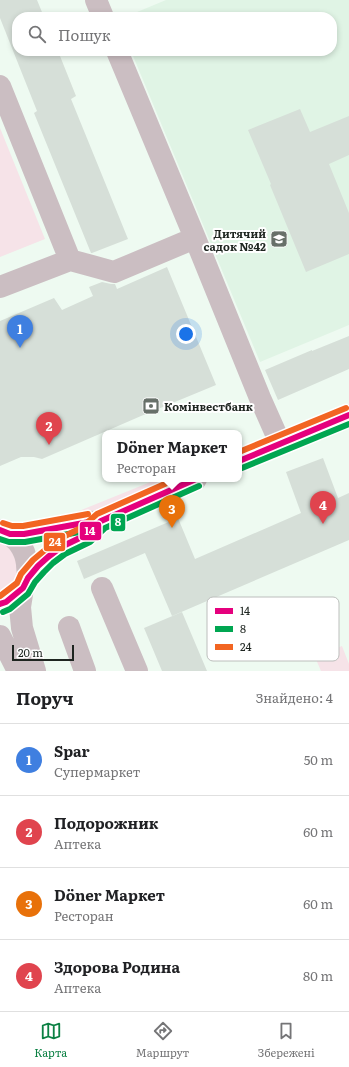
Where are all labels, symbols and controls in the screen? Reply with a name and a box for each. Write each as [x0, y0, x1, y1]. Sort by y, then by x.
search box [12, 12, 337, 56]
icon: search [26, 23, 48, 45]
text: Пошук [58, 23, 111, 46]
place label: Дитячий садок №42 [204, 225, 266, 254]
school or university icon: Дитячий садок №42 [269, 229, 289, 249]
pin: 1 [7, 315, 33, 348]
your location [176, 324, 196, 344]
bank icon: Комінвестбанк [141, 396, 161, 416]
place label: Комінвестбанк [164, 398, 254, 414]
pin: 2 [36, 412, 62, 445]
popup [102, 430, 242, 482]
text: Döner Маркет [116, 435, 228, 458]
text: Ресторан [116, 458, 176, 477]
pin: 4 [310, 491, 336, 524]
pin: 3 [159, 495, 185, 528]
line badge: 8 [110, 513, 126, 532]
text: 8 [115, 513, 122, 529]
line badge: 14 [79, 521, 102, 541]
text: 14 [85, 522, 96, 538]
line badge: 24 [43, 532, 66, 552]
text: 24 [49, 533, 62, 549]
legend [207, 597, 339, 661]
text: 14 [240, 602, 250, 618]
text: 8 [240, 620, 246, 636]
text: 24 [240, 638, 252, 654]
scale bar [12, 643, 74, 662]
text: 20 m [18, 644, 43, 660]
text: Поруч [16, 685, 73, 710]
text: Знайдено: 4 [256, 688, 333, 707]
text: Spar [54, 739, 90, 762]
text: 1 [26, 750, 32, 769]
text: 50 m [304, 750, 333, 769]
text: Супермаркет [54, 762, 140, 781]
text: Подорожник [54, 811, 159, 834]
text: 2 [26, 822, 32, 841]
text: 60 m [303, 822, 333, 841]
text: Аптека [54, 834, 101, 853]
text: Döner Маркет [54, 883, 165, 906]
text: 3 [25, 894, 33, 913]
text: 60 m [303, 894, 333, 913]
text: Ресторан [54, 906, 114, 925]
text: Здорова Родина [54, 955, 180, 978]
text: 4 [25, 966, 33, 985]
text: 80 m [303, 966, 333, 985]
text: Аптека [54, 978, 101, 997]
tab: Карта [34, 1020, 67, 1060]
tab: Маршрут [136, 1020, 189, 1060]
tab: Збережені [258, 1020, 315, 1060]

